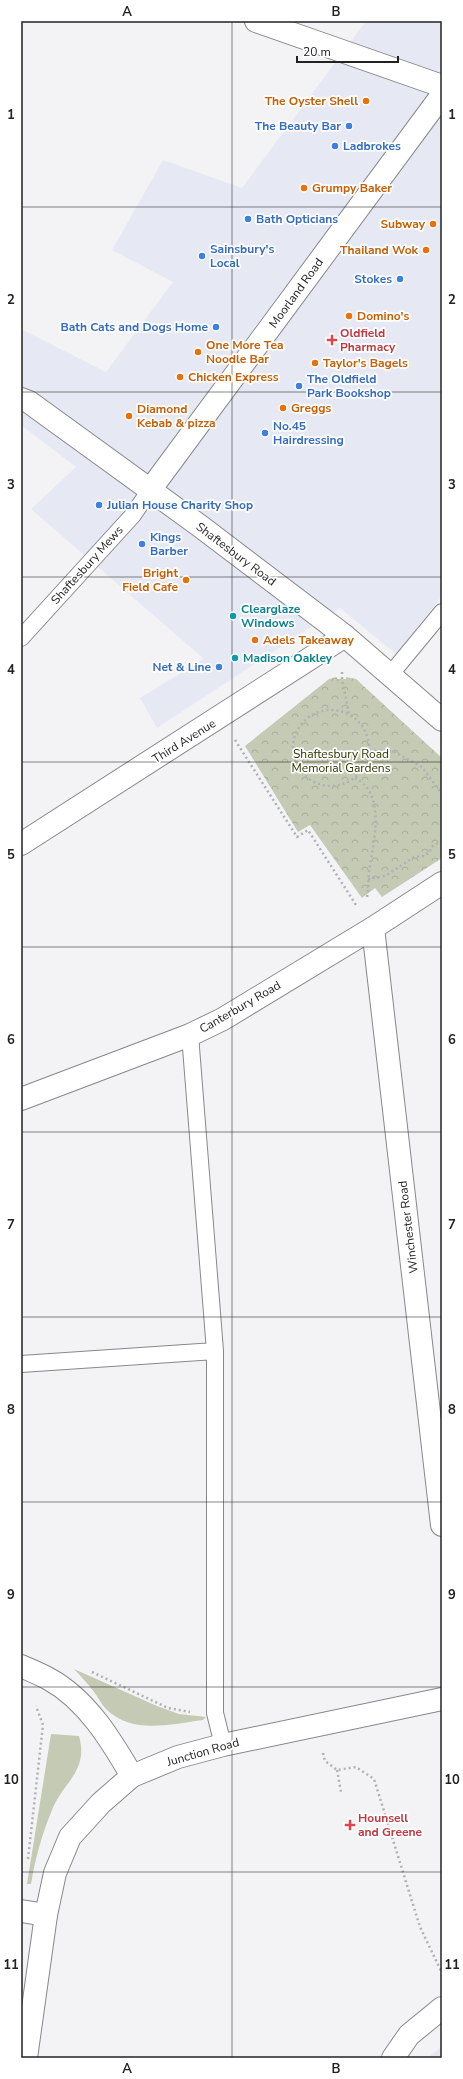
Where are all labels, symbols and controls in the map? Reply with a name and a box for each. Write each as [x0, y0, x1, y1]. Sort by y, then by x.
text: A [122, 3, 132, 21]
text: B [332, 3, 341, 21]
scale bar [297, 38, 398, 64]
text: 20 m [303, 44, 331, 60]
place label: The Oyster Shell [265, 93, 358, 109]
marker: The Oyster Shell [361, 96, 371, 106]
text: 1 [7, 106, 15, 124]
text: 1 [448, 106, 456, 124]
place label: The Beauty Bar [255, 118, 341, 134]
marker: The Beauty Bar [344, 121, 354, 131]
place label: Ladbrokes [343, 138, 401, 154]
marker: Ladbrokes [330, 141, 340, 151]
place label: Grumpy Baker [312, 180, 392, 196]
marker: Grumpy Baker [299, 183, 309, 193]
place label: Bath Opticians [256, 211, 338, 227]
marker: Bath Opticians [243, 214, 253, 224]
place label: Subway [380, 216, 426, 232]
marker: Subway [428, 219, 438, 229]
place label: Sainsbury's Local [210, 241, 275, 271]
place label: Thailand Wok [340, 242, 419, 258]
marker: Thailand Wok [421, 245, 431, 255]
marker: Sainsbury's Local [197, 251, 207, 261]
street label: Moorland Road [265, 255, 327, 331]
place label: Stokes [354, 271, 392, 287]
marker: Stokes [395, 274, 405, 284]
text: 2 [7, 291, 15, 309]
text: 2 [448, 291, 456, 309]
place label: Domino's [357, 308, 409, 324]
marker: Domino's [344, 311, 354, 321]
place label: Bath Cats and Dogs Home [60, 319, 208, 335]
marker: Bath Cats and Dogs Home [211, 322, 221, 332]
place label: Oldfield Pharmacy [340, 325, 396, 355]
marker: Oldfield Pharmacy [327, 335, 337, 345]
place label: One More Tea Noodle Bar [206, 337, 283, 367]
marker: One More Tea Noodle Bar [193, 347, 203, 357]
place label: Taylor's Bagels [323, 355, 408, 371]
marker: Taylor's Bagels [310, 358, 320, 368]
place label: Chicken Express [188, 369, 279, 385]
place label: The Oldfield Park Bookshop [307, 371, 391, 401]
marker: Chicken Express [175, 372, 185, 382]
marker: The Oldfield Park Bookshop [294, 381, 304, 391]
place label: Greggs [291, 400, 331, 416]
place label: Diamond Kebab & pizza [137, 401, 216, 431]
marker: Greggs [278, 403, 288, 413]
marker: Diamond Kebab & pizza [124, 411, 134, 421]
place label: No.45 Hairdressing [273, 418, 344, 448]
marker: No.45 Hairdressing [260, 428, 270, 438]
text: 3 [7, 476, 15, 494]
text: 3 [448, 476, 456, 494]
place label: Julian House Charity Shop [106, 497, 253, 513]
marker: Julian House Charity Shop [94, 500, 104, 510]
street label: Shaftesbury Road [193, 519, 279, 589]
street label: Shaftesbury Mews [47, 522, 127, 608]
place label: Kings Barber [150, 529, 188, 559]
marker: Kings Barber [137, 539, 147, 549]
place label: Bright Field Cafe [122, 565, 178, 595]
marker: Bright Field Cafe [181, 575, 191, 585]
place label: Clearglaze Windows [241, 601, 301, 631]
marker: Clearglaze Windows [228, 611, 238, 621]
place label: Adels Takeaway [263, 632, 354, 648]
marker: Adels Takeaway [250, 635, 260, 645]
place label: Madison Oakley [243, 650, 333, 666]
marker: Madison Oakley [230, 653, 240, 663]
place label: Net & Line [152, 659, 211, 675]
text: 4 [7, 661, 15, 679]
text: 4 [448, 661, 456, 679]
marker: Net & Line [214, 662, 224, 672]
street label: Third Avenue [149, 715, 219, 767]
park label: Shaftesbury Road Memorial Gardens [292, 746, 391, 776]
text: 5 [7, 846, 15, 864]
text: 5 [448, 846, 456, 864]
street label: Canterbury Road [196, 977, 284, 1037]
text: 6 [7, 1031, 15, 1049]
text: 6 [448, 1031, 456, 1049]
street label: Winchester Road [394, 1180, 422, 1274]
text: 7 [7, 1216, 15, 1234]
text: 7 [448, 1216, 456, 1234]
text: 8 [7, 1401, 15, 1419]
text: 8 [448, 1401, 456, 1419]
text: 9 [7, 1586, 15, 1604]
text: 9 [448, 1586, 456, 1604]
street label: Junction Road [164, 1734, 241, 1770]
text: 10 [3, 1771, 19, 1789]
text: 10 [444, 1771, 460, 1789]
place label: Hounsell and Greene [358, 1810, 422, 1840]
marker: Hounsell and Greene [345, 1820, 355, 1830]
text: 11 [3, 1956, 19, 1974]
text: 11 [444, 1956, 460, 1974]
text: A [122, 2060, 132, 2078]
text: B [332, 2060, 341, 2078]

